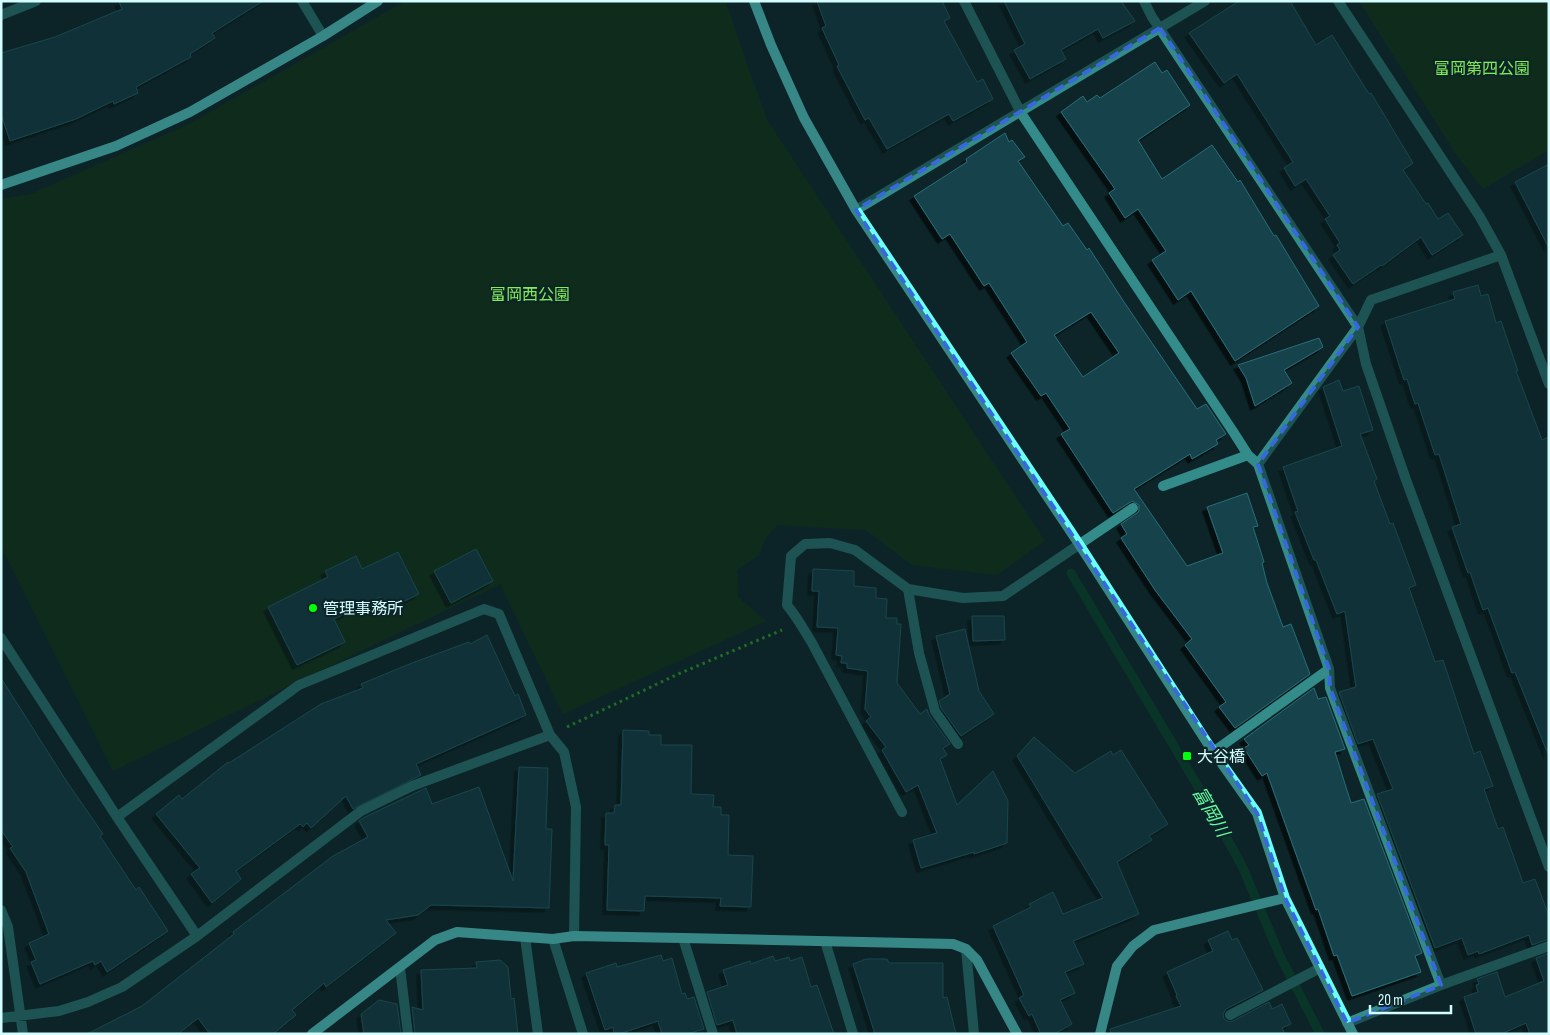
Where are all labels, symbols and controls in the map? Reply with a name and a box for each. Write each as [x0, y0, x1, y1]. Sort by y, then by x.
park label: 富岡第四公園 [1434, 60, 1530, 79]
park label: 富岡西公園 [490, 286, 570, 305]
place label: 管理事務所 [323, 600, 403, 619]
marker: 管理事務所 [307, 602, 319, 614]
place label: 大谷橋 [1197, 748, 1245, 767]
marker: 大谷橋 [1181, 750, 1193, 762]
water label: 富岡川 [1188, 784, 1234, 843]
scale bar [1370, 982, 1451, 1014]
text: 20 m [1378, 991, 1403, 1010]

